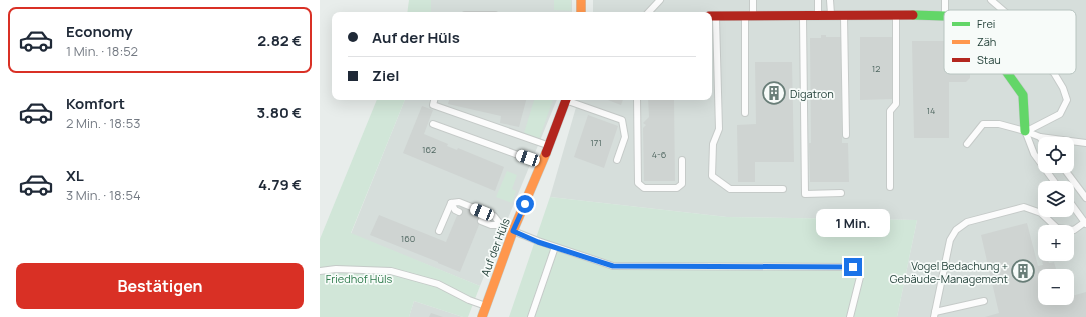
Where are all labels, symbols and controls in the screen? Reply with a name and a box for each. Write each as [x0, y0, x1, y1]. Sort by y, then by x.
legend [944, 10, 1076, 74]
text: Frei [977, 16, 995, 31]
text: Economy [66, 21, 133, 42]
icon: car [18, 22, 54, 58]
text: Auf der Hüls [372, 27, 460, 48]
text: 2.82 € [257, 30, 302, 51]
text: Zäh [977, 34, 996, 49]
text: 1 Min. · 18:52 [66, 42, 138, 60]
text: Stau [977, 52, 1001, 67]
house number: 12 [872, 62, 880, 75]
text: Ziel [372, 65, 399, 86]
building icon: Digatron [761, 80, 787, 106]
place label: Digatron [790, 86, 834, 101]
text: Komfort [66, 93, 125, 114]
icon: car [18, 94, 54, 130]
text: 3.80 € [256, 102, 302, 123]
house number: 14 [927, 104, 935, 117]
text: 2 Min. · 18:53 [66, 114, 140, 132]
house number: 171 [590, 136, 602, 149]
map controls [1038, 137, 1074, 305]
button: locate [1038, 137, 1074, 173]
house number: 162 [422, 143, 436, 156]
car [515, 148, 541, 168]
house number: 4-6 [652, 148, 667, 161]
text: XL [66, 165, 84, 186]
icon: car [18, 166, 54, 202]
text: 4.79 € [258, 174, 302, 195]
button: layers [1038, 181, 1074, 217]
text: 3 Min. · 18:54 [66, 186, 141, 204]
route start [516, 195, 534, 213]
car [469, 202, 495, 222]
callout: 1 Min. [816, 209, 890, 237]
text: 1 Min. [835, 214, 871, 232]
street label: Auf der Hüls [477, 216, 513, 278]
button: + [1038, 225, 1074, 261]
house number: 160 [401, 232, 415, 245]
route end [844, 258, 862, 276]
place label: Vogel Bedachung + Gebäude-Management [890, 258, 1008, 286]
building icon: Vogel Bedachung + Gebäude-Management [1010, 258, 1036, 284]
button: Bestätigen [16, 263, 304, 309]
button: − [1038, 269, 1074, 305]
park label: Friedhof Hüls [326, 271, 393, 286]

